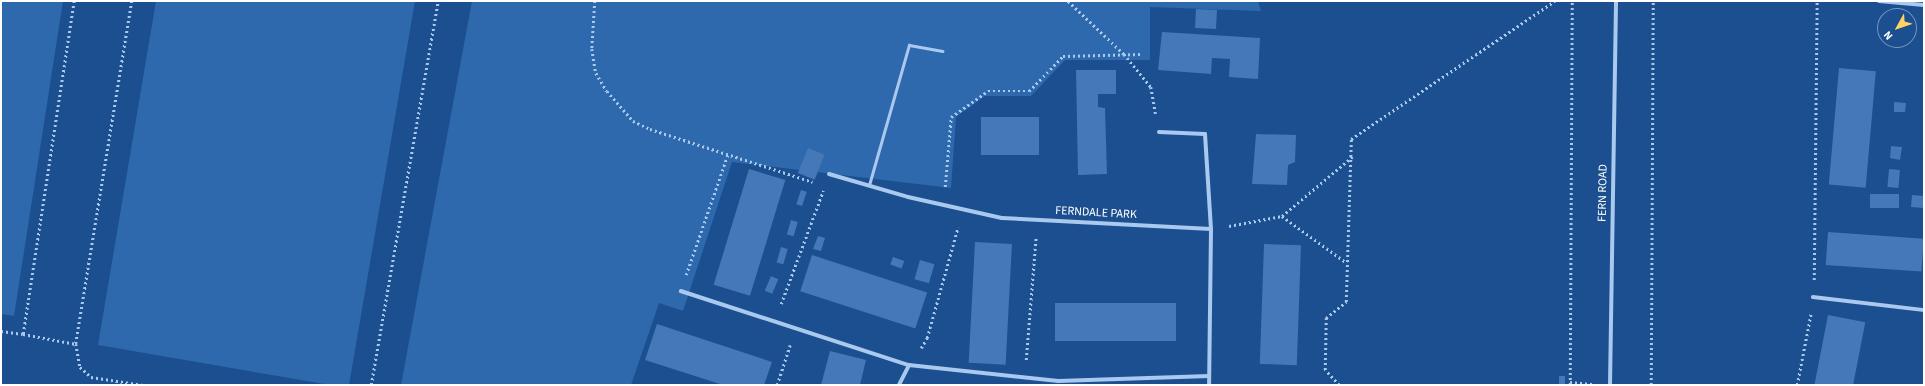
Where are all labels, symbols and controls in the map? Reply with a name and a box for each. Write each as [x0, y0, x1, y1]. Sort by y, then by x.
north arrow [1877, 8, 1917, 48]
text: N [1880, 28, 1896, 43]
street label: FERN ROAD [1595, 164, 1611, 222]
street label: FERNDALE PARK [1055, 204, 1137, 222]

